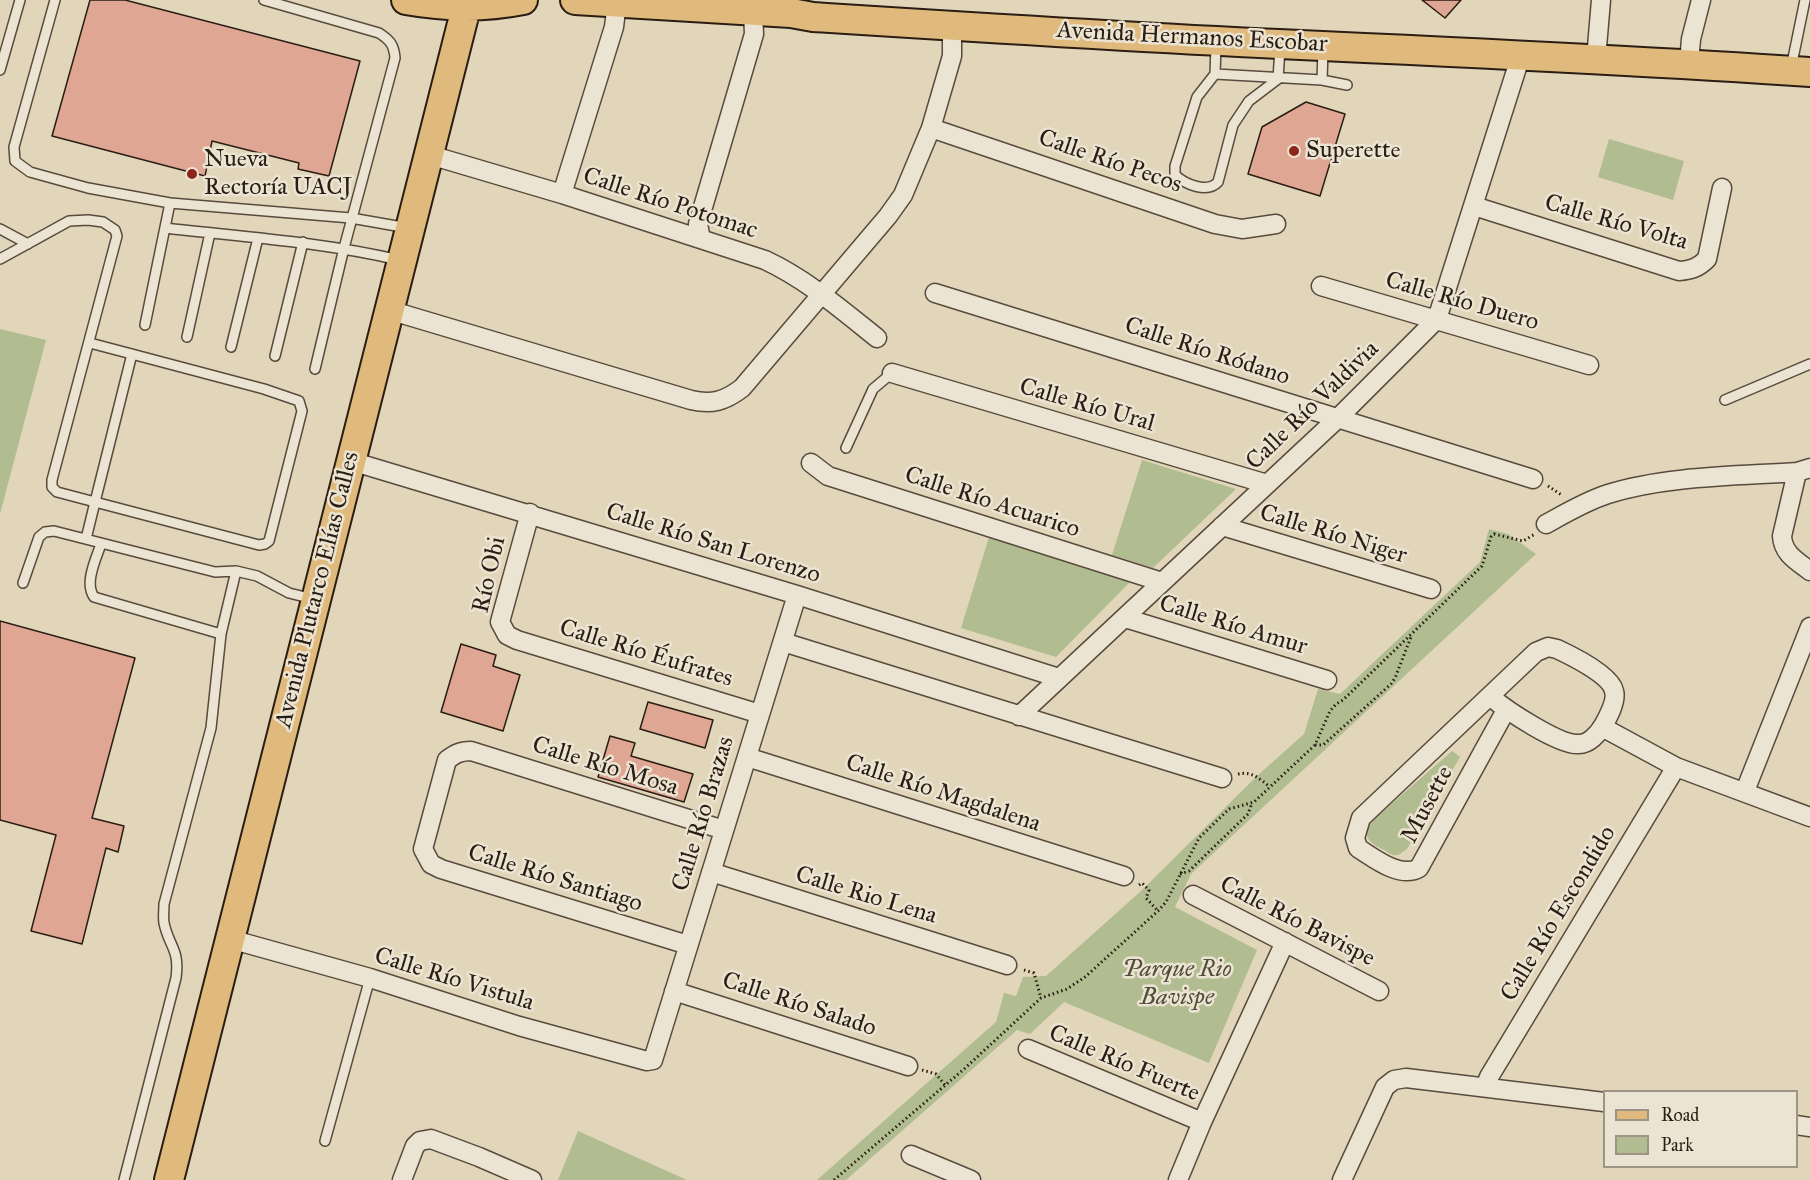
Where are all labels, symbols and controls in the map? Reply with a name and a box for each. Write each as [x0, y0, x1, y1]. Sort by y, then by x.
street label: Avenida Hermanos Escobar [1056, 17, 1328, 59]
street label: Calle Río Pecos [1035, 124, 1185, 200]
place label: Superette [1306, 137, 1400, 165]
marker: Superette [1287, 144, 1301, 158]
place label: Nueva Rectoría UACJ [204, 146, 352, 202]
street label: Calle Río Potomac [579, 162, 761, 246]
marker: Nueva Rectoría UACJ [185, 167, 199, 181]
street label: Calle Río Volta [1541, 189, 1691, 257]
street label: Calle Río Duero [1382, 266, 1542, 338]
street label: Calle Río Ródano [1121, 312, 1293, 392]
street label: Calle Río Valdivia [1241, 335, 1385, 477]
street label: Calle Río Ural [1016, 373, 1158, 439]
street label: Avenida Plutarco Elías Calles [270, 449, 366, 731]
street label: Calle Río Acuarico [901, 461, 1083, 545]
street label: Calle Río San Lorenzo [602, 498, 824, 590]
street label: Calle Río Niger [1256, 499, 1410, 571]
street label: Río Obi [467, 534, 513, 616]
street label: Calle Río Amur [1155, 590, 1311, 662]
street label: Calle Río Éufrates [556, 614, 736, 694]
street label: Calle Río Mosa [529, 731, 681, 803]
street label: Calle Río Brazas [667, 733, 741, 895]
street label: Calle Río Magdalena [842, 749, 1044, 839]
street label: Musette [1396, 762, 1460, 848]
street label: Calle Río Escondido [1495, 821, 1623, 1007]
street label: Calle Río Santiago [464, 839, 646, 919]
street label: Calle Rio Lena [792, 861, 940, 931]
street label: Calle Río Bavispe [1215, 871, 1379, 973]
street label: Calle Río Vistula [371, 942, 537, 1018]
park label: Parque Rio Bavispe [1122, 956, 1232, 1012]
street label: Calle Río Salado [718, 967, 880, 1043]
street label: Calle Río Fuerte [1044, 1019, 1204, 1109]
legend [1603, 1090, 1798, 1168]
text: Road [1661, 1104, 1699, 1126]
text: Park [1661, 1134, 1694, 1156]

